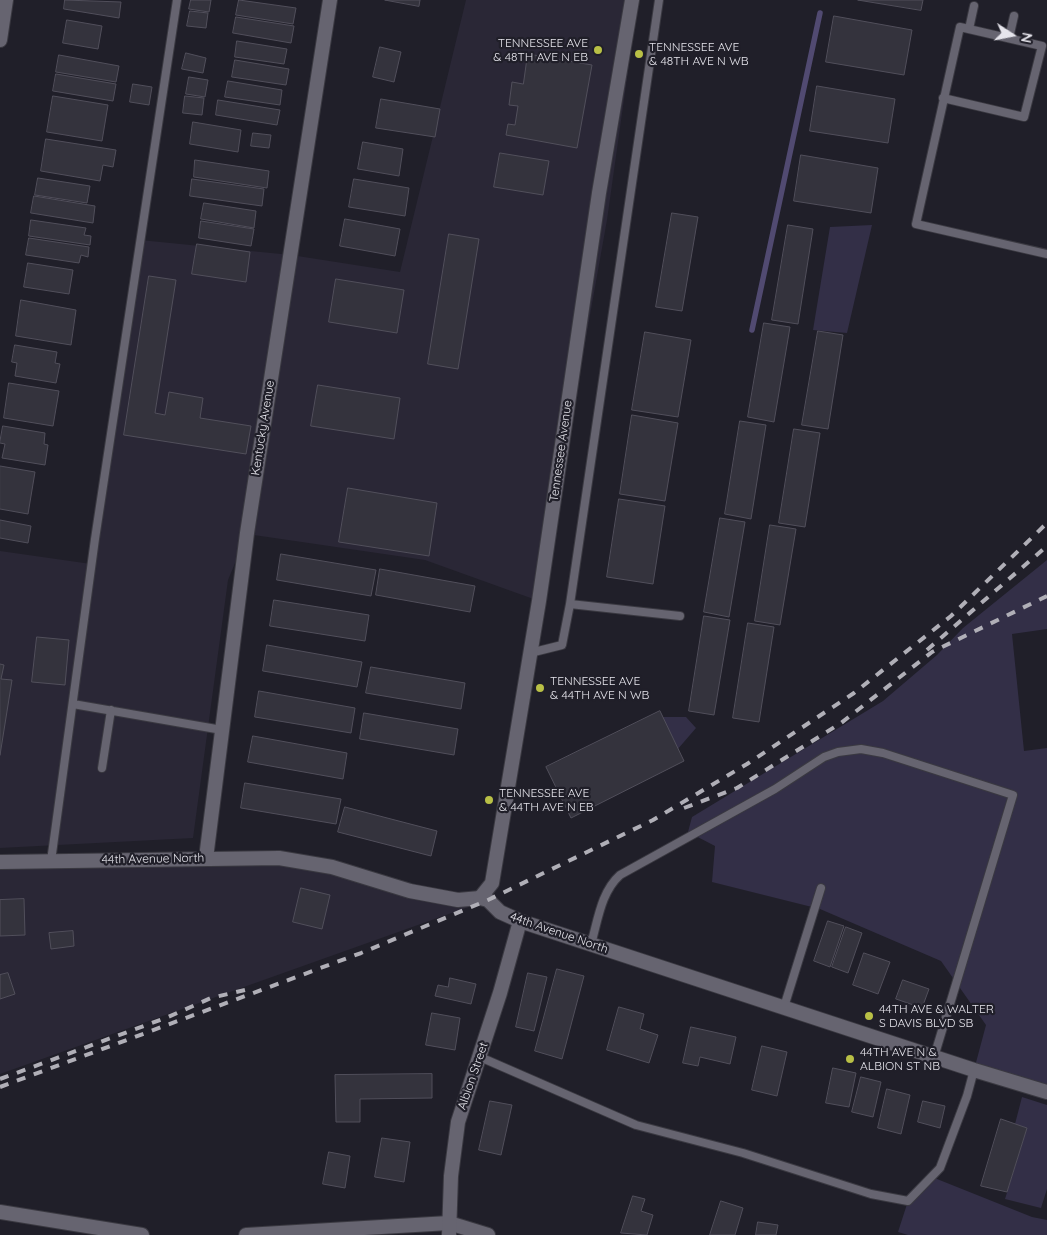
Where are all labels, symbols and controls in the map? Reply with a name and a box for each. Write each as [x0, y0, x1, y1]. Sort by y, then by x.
north arrow [987, 10, 1037, 60]
text: N [1017, 31, 1037, 45]
place label: TENNESSEE AVE & 48TH AVE N EB [493, 36, 588, 64]
place label: TENNESSEE AVE & 48TH AVE N WB [649, 40, 749, 68]
marker: TENNESSEE AVE & 48TH AVE N EB [592, 44, 604, 56]
marker: TENNESSEE AVE & 48TH AVE N WB [633, 48, 645, 60]
street label: Kentucky Avenue [248, 379, 278, 477]
street label: Tennessee Avenue [547, 399, 575, 503]
place label: TENNESSEE AVE & 44TH AVE N WB [550, 674, 649, 702]
marker: TENNESSEE AVE & 44TH AVE N WB [534, 682, 546, 694]
place label: TENNESSEE AVE & 44TH AVE N EB [499, 786, 594, 814]
marker: TENNESSEE AVE & 44TH AVE N EB [483, 794, 495, 806]
street label: 44th Avenue North [102, 851, 204, 867]
street label: 44th Avenue North [508, 909, 610, 957]
place label: 44TH AVE & WALTER S DAVIS BLVD SB [879, 1002, 994, 1030]
marker: 44TH AVE & WALTER S DAVIS BLVD SB [863, 1010, 875, 1022]
street label: Albion Street [455, 1040, 491, 1112]
place label: 44TH AVE N & ALBION ST NB [860, 1045, 940, 1073]
marker: 44TH AVE N & ALBION ST NB [844, 1053, 856, 1065]

